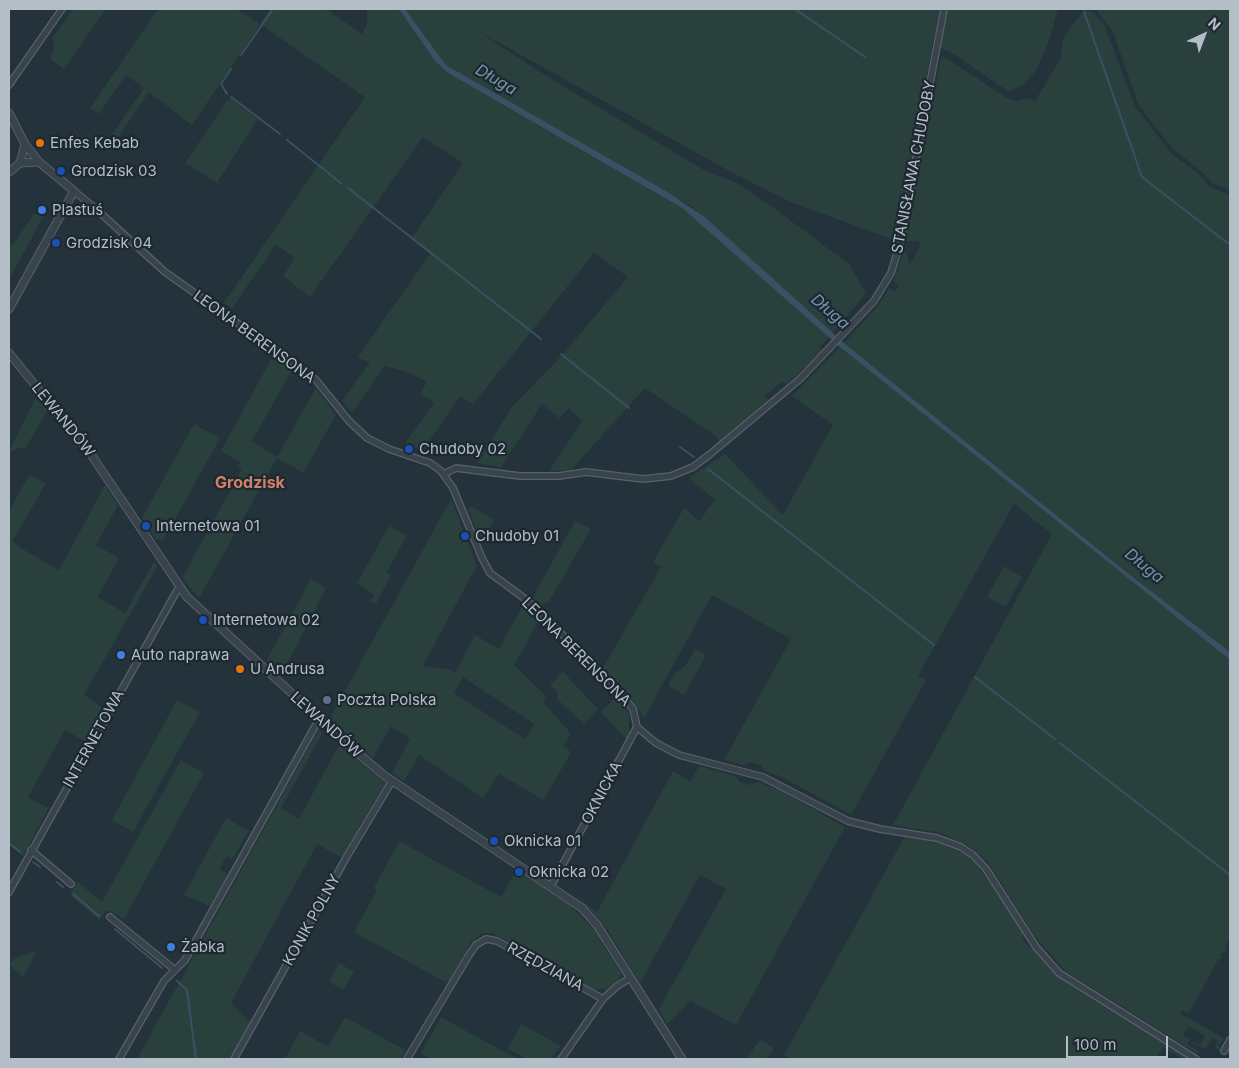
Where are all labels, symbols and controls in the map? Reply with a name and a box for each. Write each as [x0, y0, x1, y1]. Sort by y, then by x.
north arrow [1179, 10, 1229, 60]
text: N [1205, 14, 1224, 34]
water label: Długa [472, 61, 520, 99]
street label: STANISŁAWA CHUDOBY [888, 79, 940, 255]
place label: Enfes Kebab [50, 134, 139, 152]
marker: Enfes Kebab [34, 137, 46, 149]
place label: Grodzisk 03 [71, 162, 157, 180]
marker: Grodzisk 03 [55, 165, 67, 177]
place label: Plastuś [52, 201, 103, 219]
marker: Plastuś [36, 204, 48, 216]
place label: Grodzisk 04 [66, 234, 152, 252]
marker: Grodzisk 04 [50, 237, 62, 249]
street label: LEONA BERENSONA [189, 287, 319, 387]
water label: Długa [807, 290, 853, 334]
street label: LEWANDÓW [28, 379, 98, 461]
place label: Chudoby 02 [419, 440, 506, 458]
marker: Chudoby 02 [403, 443, 415, 455]
district label: Grodzisk [215, 473, 285, 493]
place label: Internetowa 01 [156, 517, 260, 535]
marker: Internetowa 01 [140, 520, 152, 532]
place label: Chudoby 01 [475, 527, 559, 545]
marker: Chudoby 01 [459, 530, 471, 542]
water label: Długa [1121, 545, 1167, 587]
street label: LEONA BERENSONA [518, 594, 634, 710]
place label: Internetowa 02 [213, 611, 320, 629]
marker: Internetowa 02 [197, 614, 209, 626]
place label: Auto naprawa [131, 646, 229, 664]
marker: Auto naprawa [115, 649, 127, 661]
place label: U Andrusa [250, 660, 325, 678]
marker: U Andrusa [234, 663, 246, 675]
street label: INTERNETOWA [60, 687, 128, 791]
street label: LEWANDÓW [286, 688, 366, 762]
place label: Poczta Polska [337, 691, 436, 709]
marker: Poczta Polska [321, 694, 333, 706]
street label: OKNICKA [578, 759, 626, 827]
place label: Oknicka 01 [504, 832, 581, 850]
marker: Oknicka 01 [488, 835, 500, 847]
place label: Oknicka 02 [529, 863, 609, 881]
marker: Oknicka 02 [513, 866, 525, 878]
street label: KONIK POLNY [279, 871, 345, 969]
place label: Żabka [181, 938, 225, 956]
street label: RZĘDZIANA [504, 939, 586, 995]
marker: Żabka [165, 941, 177, 953]
scale bar [1069, 1026, 1172, 1058]
text: 100 m [1074, 1035, 1116, 1054]

